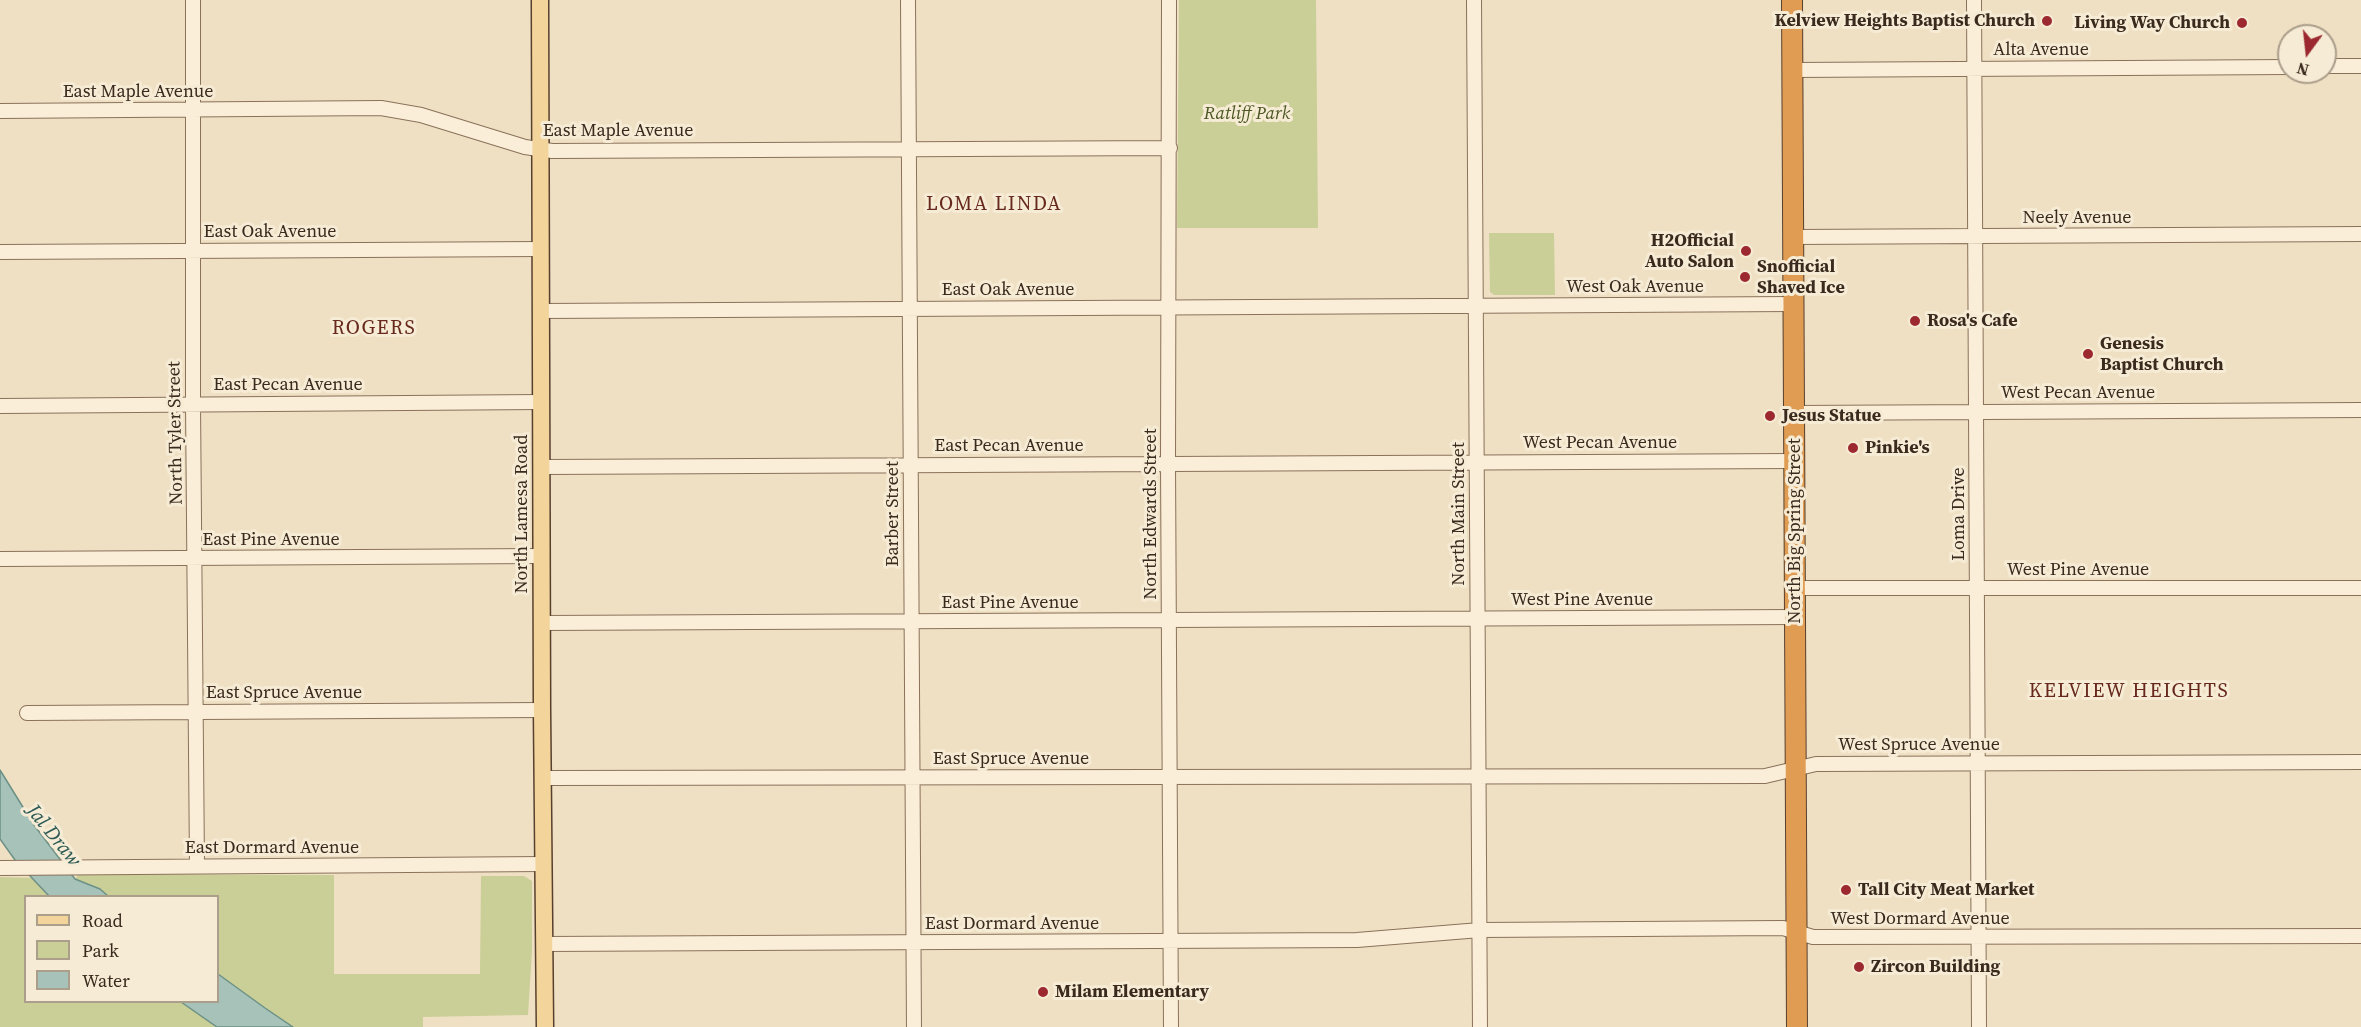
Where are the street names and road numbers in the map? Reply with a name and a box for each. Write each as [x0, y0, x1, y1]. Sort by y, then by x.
street label: Alta Avenue [1993, 39, 2089, 61]
street label: East Maple Avenue [63, 81, 213, 103]
street label: East Maple Avenue [543, 120, 693, 142]
street label: Neely Avenue [2023, 207, 2131, 229]
street label: East Oak Avenue [204, 221, 336, 243]
street label: West Oak Avenue [1566, 276, 1704, 298]
street label: East Oak Avenue [942, 279, 1074, 301]
street label: North Tyler Street [164, 361, 188, 505]
street label: East Pecan Avenue [213, 374, 363, 396]
street label: West Pecan Avenue [2001, 382, 2155, 404]
street label: North Edwards Street [1140, 428, 1162, 600]
street label: West Pecan Avenue [1523, 432, 1677, 454]
street label: North Lamesa Road [511, 435, 533, 593]
street label: East Pecan Avenue [934, 435, 1084, 457]
street label: North Big Spring Street [1784, 438, 1806, 624]
street label: North Main Street [1448, 442, 1470, 586]
street label: Barber Street [882, 461, 904, 567]
street label: Loma Drive [1948, 467, 1970, 561]
street label: East Pine Avenue [202, 529, 340, 551]
street label: West Pine Avenue [2007, 559, 2149, 581]
street label: West Pine Avenue [1511, 589, 1653, 611]
street label: East Pine Avenue [941, 592, 1079, 614]
street label: East Spruce Avenue [206, 682, 362, 704]
street label: West Spruce Avenue [1838, 734, 2000, 756]
street label: East Spruce Avenue [933, 748, 1089, 770]
street label: East Dormard Avenue [185, 837, 359, 859]
street label: West Dormard Avenue [1830, 908, 2010, 930]
street label: East Dormard Avenue [925, 913, 1099, 935]

